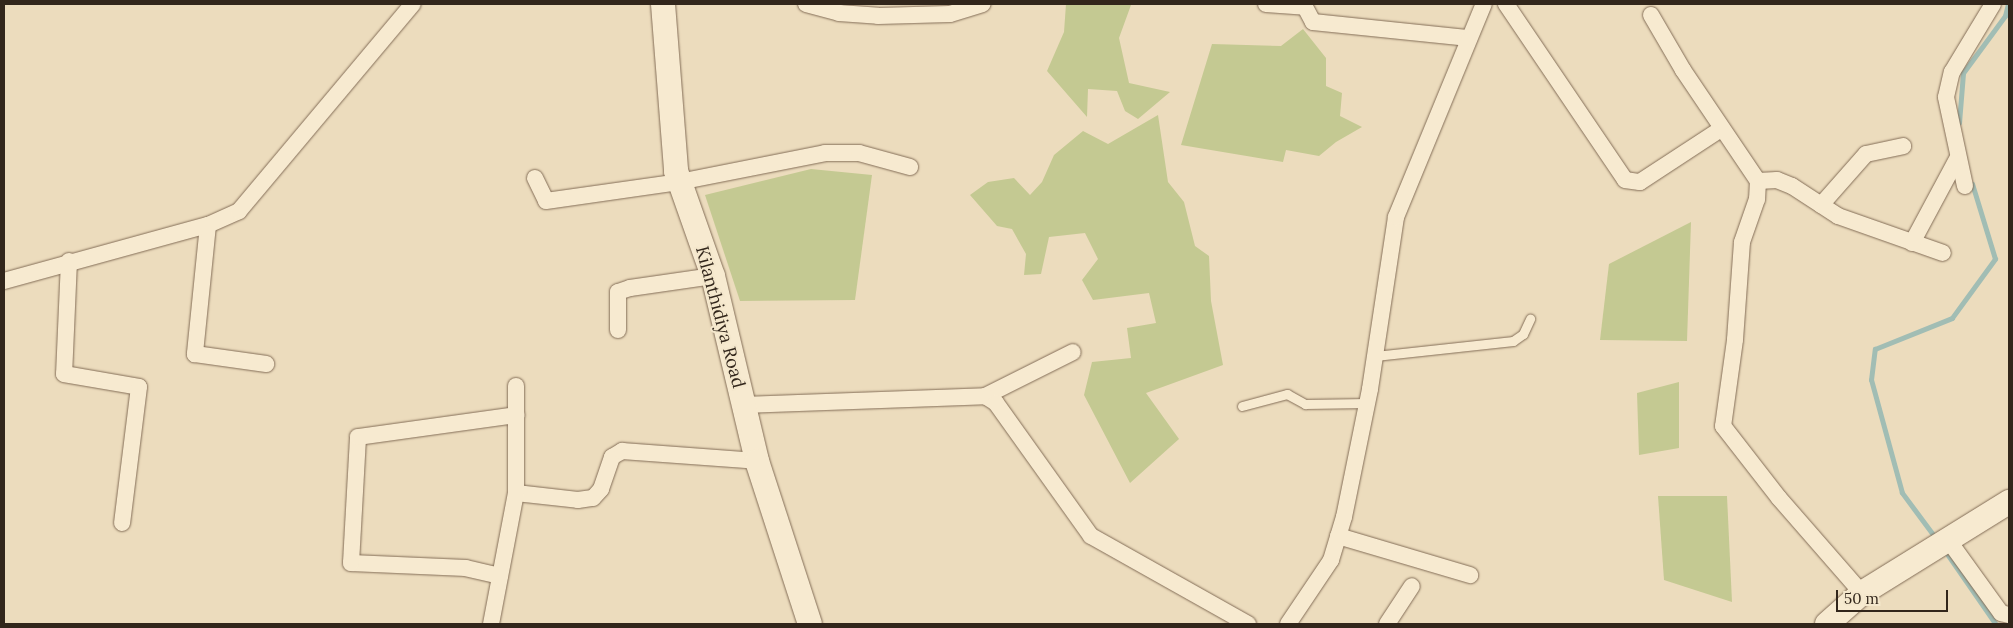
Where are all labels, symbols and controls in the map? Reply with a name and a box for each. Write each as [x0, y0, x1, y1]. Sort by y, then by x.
street label: Kilanthidiya Road [691, 244, 749, 390]
scale bar [1838, 580, 1950, 612]
text: 50 m [1844, 589, 1879, 608]

